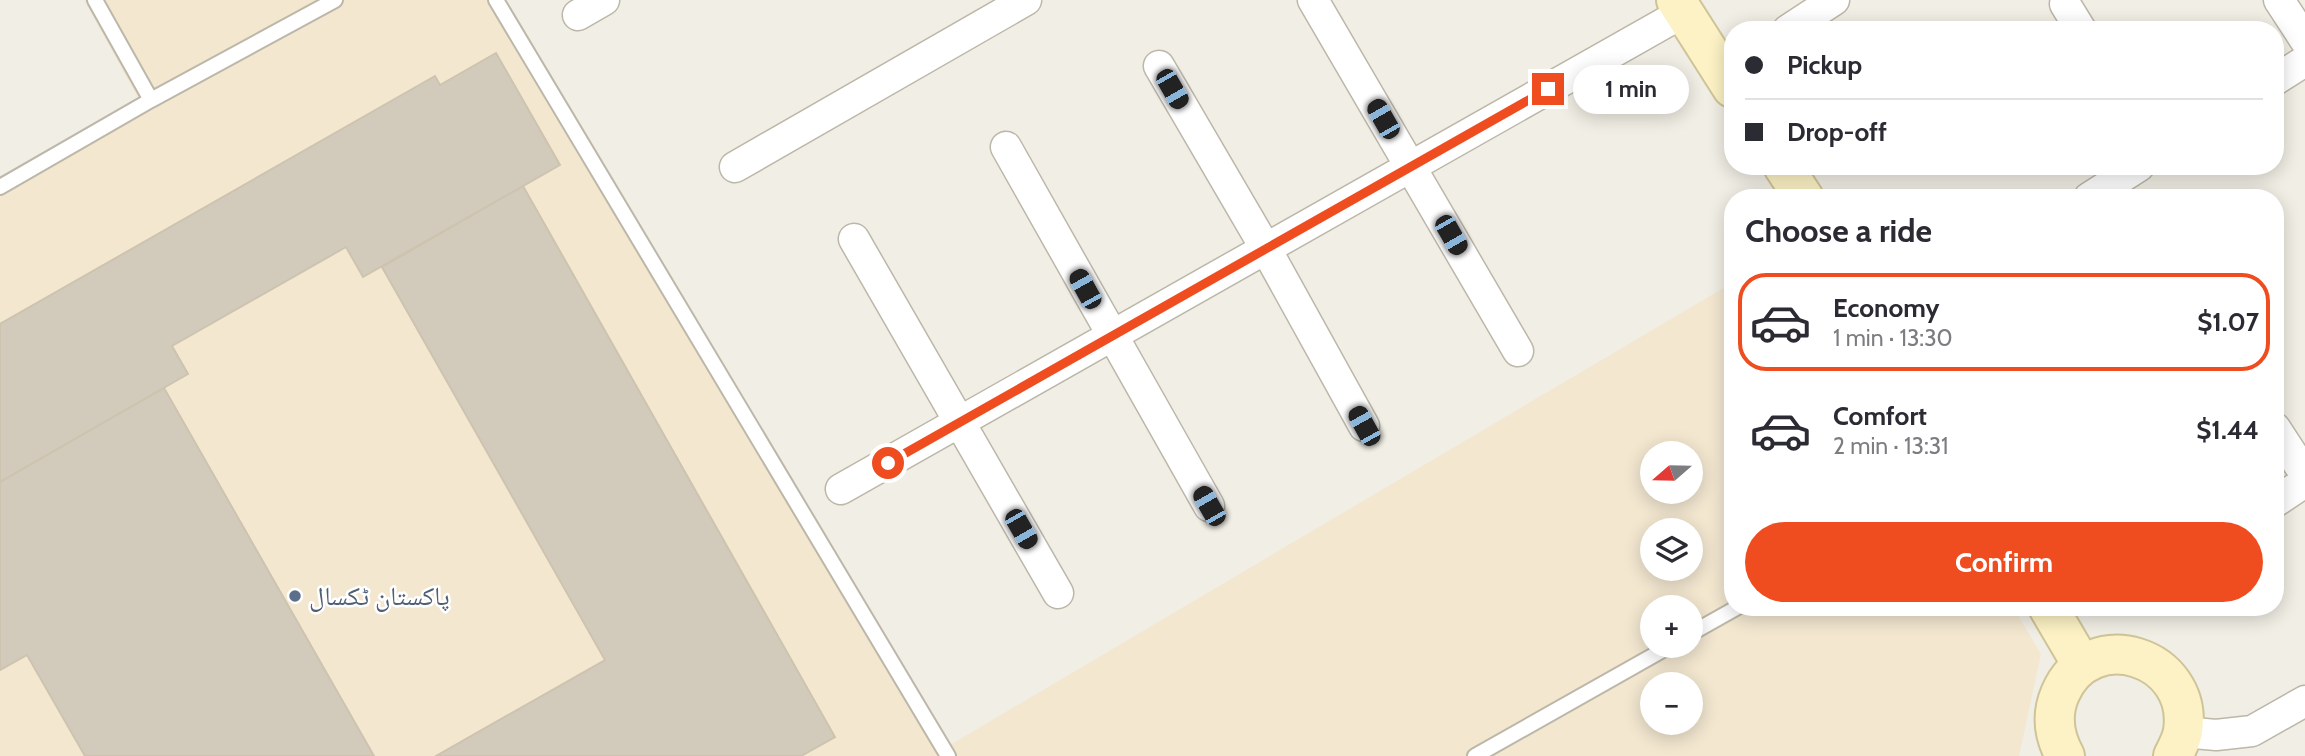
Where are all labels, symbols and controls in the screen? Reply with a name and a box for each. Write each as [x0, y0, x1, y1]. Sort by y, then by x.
text: Pickup [1787, 49, 1862, 81]
callout: 1 min [1572, 64, 1688, 114]
car [1153, 66, 1192, 112]
route end [1532, 73, 1564, 105]
text: 1 min [1605, 75, 1657, 103]
car [1364, 96, 1403, 142]
text: Drop-off [1787, 116, 1887, 148]
text: Choose a ride [1745, 211, 1932, 250]
car [1432, 212, 1471, 258]
car [1066, 266, 1105, 312]
icon: car [1749, 291, 1812, 354]
text: Economy [1833, 292, 1939, 324]
text: $1.07 [2197, 306, 2259, 338]
text: 1 min · 13:30 [1833, 324, 1953, 352]
icon: car [1749, 399, 1812, 462]
text: Comfort [1833, 400, 1927, 432]
car [1345, 403, 1384, 449]
text: $1.44 [2196, 414, 2259, 446]
text: 2 min · 13:31 [1833, 432, 1949, 460]
north arrow [1640, 441, 1703, 504]
map controls [1640, 441, 1703, 735]
route start [872, 447, 904, 479]
car [1190, 483, 1229, 529]
car [1002, 506, 1041, 552]
button: layers [1640, 518, 1703, 581]
button: Confirm [1745, 522, 2263, 602]
place label: پاکستان ٹکسال [309, 580, 450, 612]
marker: پاکستان ٹکسال [287, 588, 303, 604]
button: + [1640, 595, 1703, 658]
button: − [1640, 672, 1703, 735]

